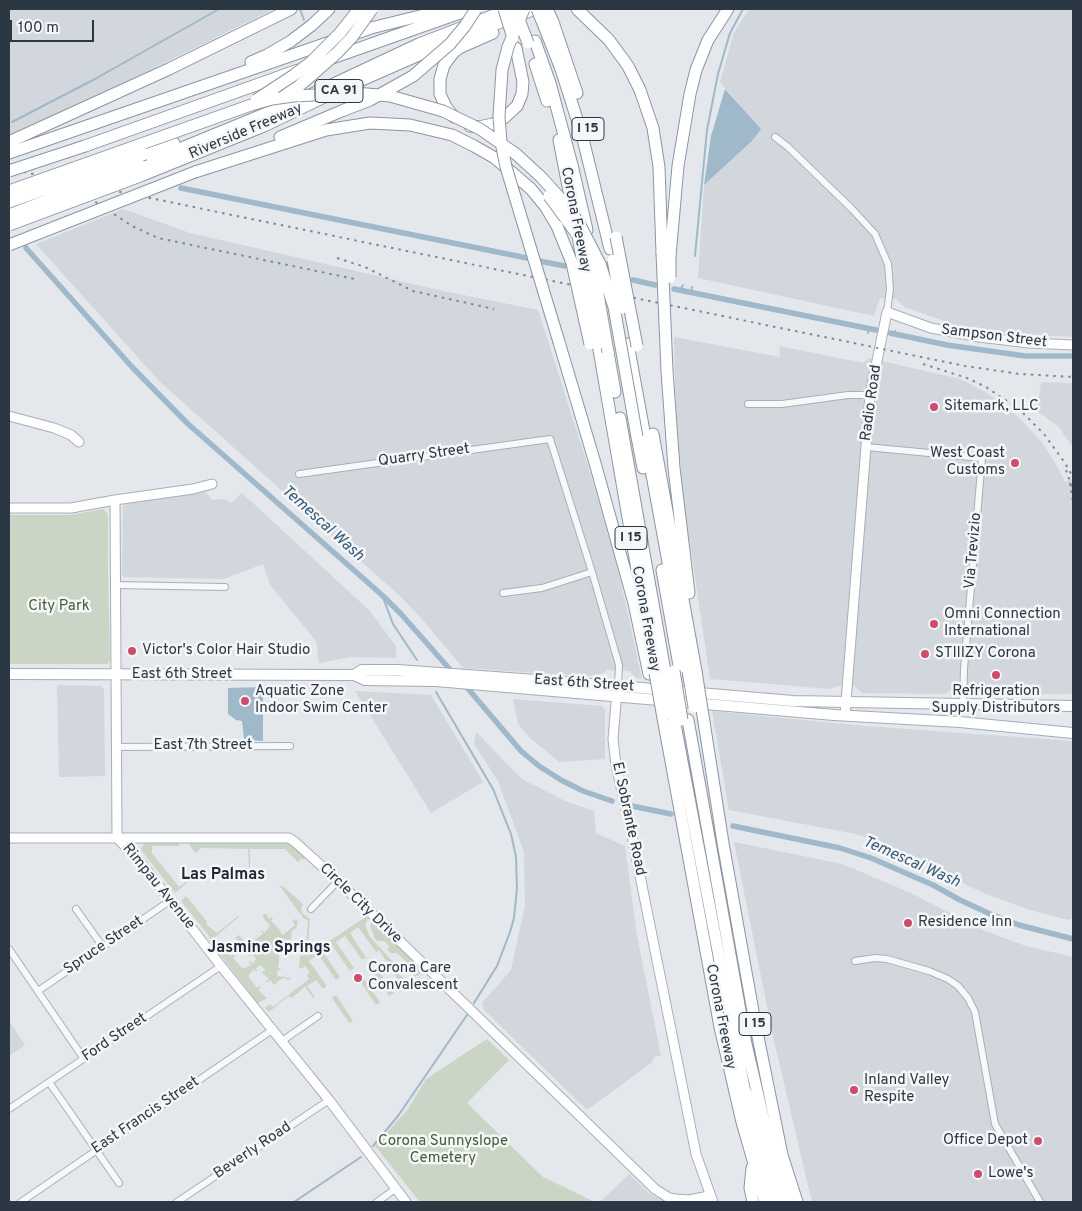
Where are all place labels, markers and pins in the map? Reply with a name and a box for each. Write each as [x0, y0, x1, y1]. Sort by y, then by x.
place label: Sitemark, LLC [944, 398, 1039, 416]
marker: Sitemark, LLC [928, 401, 940, 413]
place label: West Coast Customs [930, 445, 1005, 480]
marker: West Coast Customs [1009, 457, 1021, 469]
place label: Omni Connection International [944, 606, 1061, 641]
marker: Omni Connection International [928, 618, 940, 630]
place label: Victor's Color Hair Studio [142, 642, 310, 660]
marker: Victor's Color Hair Studio [126, 645, 138, 657]
place label: STIIIZY Corona [935, 645, 1036, 663]
marker: STIIIZY Corona [919, 648, 931, 660]
marker: Refrigeration Supply Distributors [990, 669, 1002, 681]
place label: Aquatic Zone Indoor Swim Center [255, 683, 388, 718]
place label: Refrigeration Supply Distributors [932, 683, 1060, 718]
marker: Aquatic Zone Indoor Swim Center [239, 695, 251, 707]
place label: Residence Inn [918, 914, 1012, 932]
marker: Residence Inn [902, 917, 914, 929]
place label: Corona Care Convalescent [368, 960, 458, 995]
marker: Corona Care Convalescent [352, 972, 364, 984]
place label: Inland Valley Respite [864, 1072, 949, 1107]
marker: Inland Valley Respite [848, 1084, 860, 1096]
place label: Office Depot [943, 1132, 1028, 1150]
marker: Office Depot [1032, 1135, 1044, 1147]
place label: Lowe's [988, 1165, 1033, 1183]
marker: Lowe's [972, 1168, 984, 1180]

